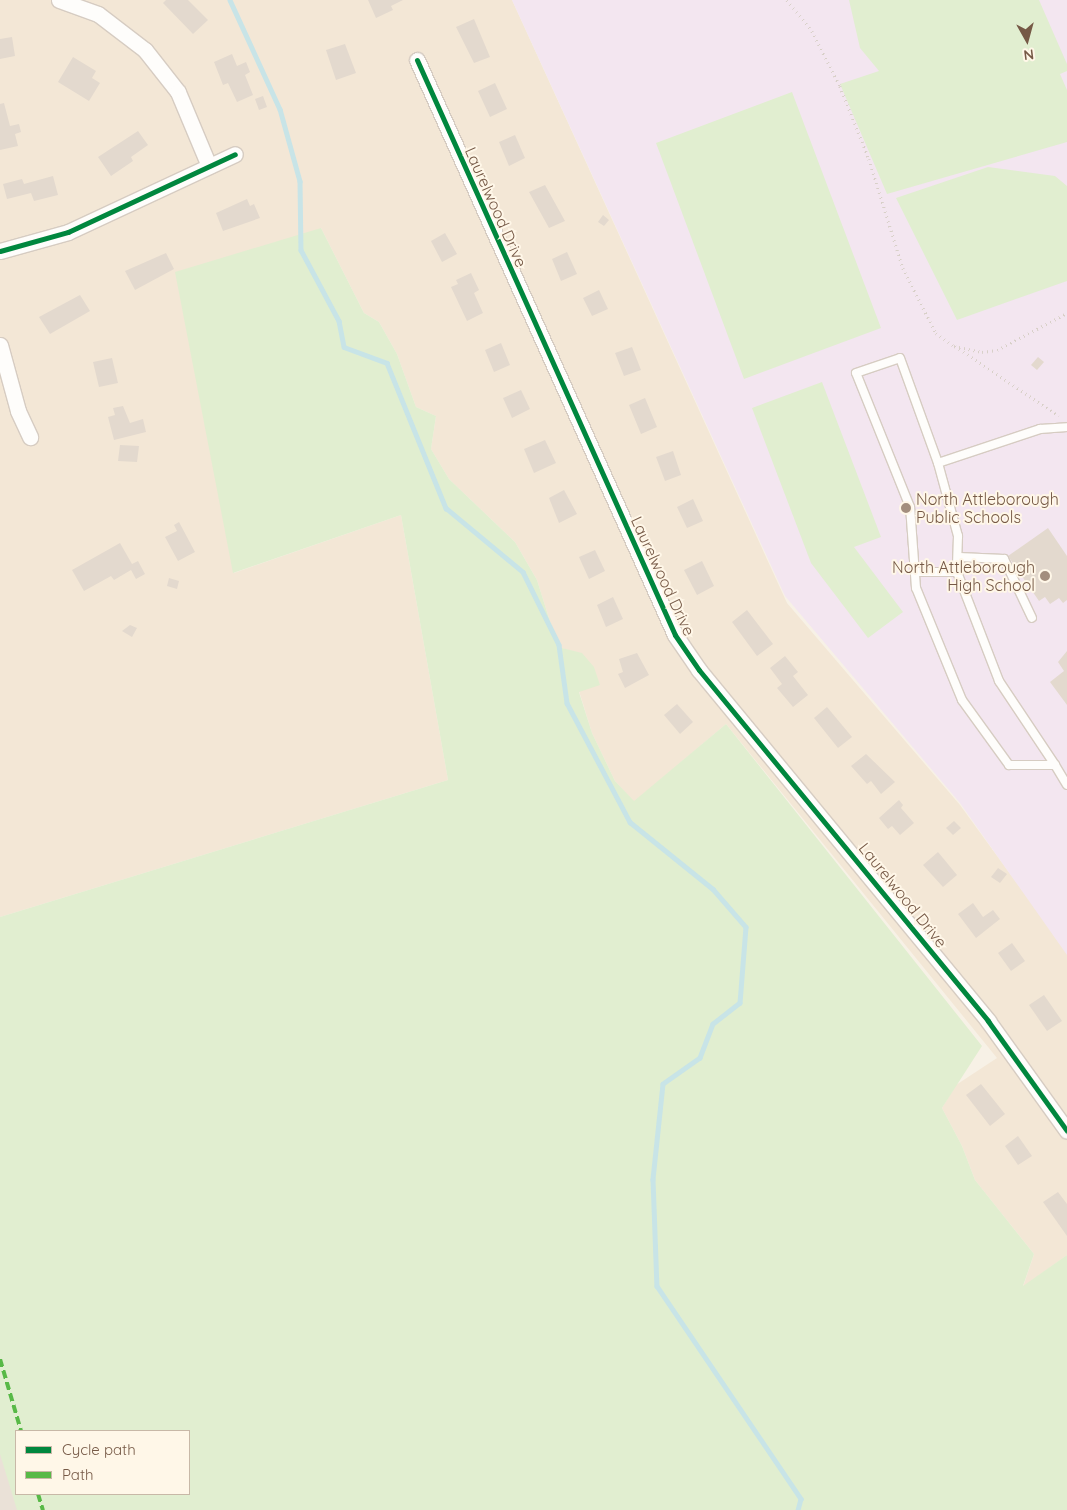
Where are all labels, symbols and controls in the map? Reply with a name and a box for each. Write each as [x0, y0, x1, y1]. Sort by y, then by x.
north arrow [1002, 15, 1052, 65]
text: N [1023, 45, 1035, 64]
street label: Laurelwood Drive [461, 144, 531, 270]
place label: North Attleborough Public Schools [916, 489, 1059, 527]
marker: North Attleborough Public Schools [900, 502, 912, 514]
street label: Laurelwood Drive [627, 513, 699, 639]
place label: North Attleborough High School [892, 557, 1035, 595]
marker: North Attleborough High School [1039, 570, 1051, 582]
street label: Laurelwood Drive [855, 839, 951, 951]
legend [15, 1430, 190, 1495]
text: Cycle path [62, 1440, 136, 1459]
text: Path [62, 1465, 94, 1484]

